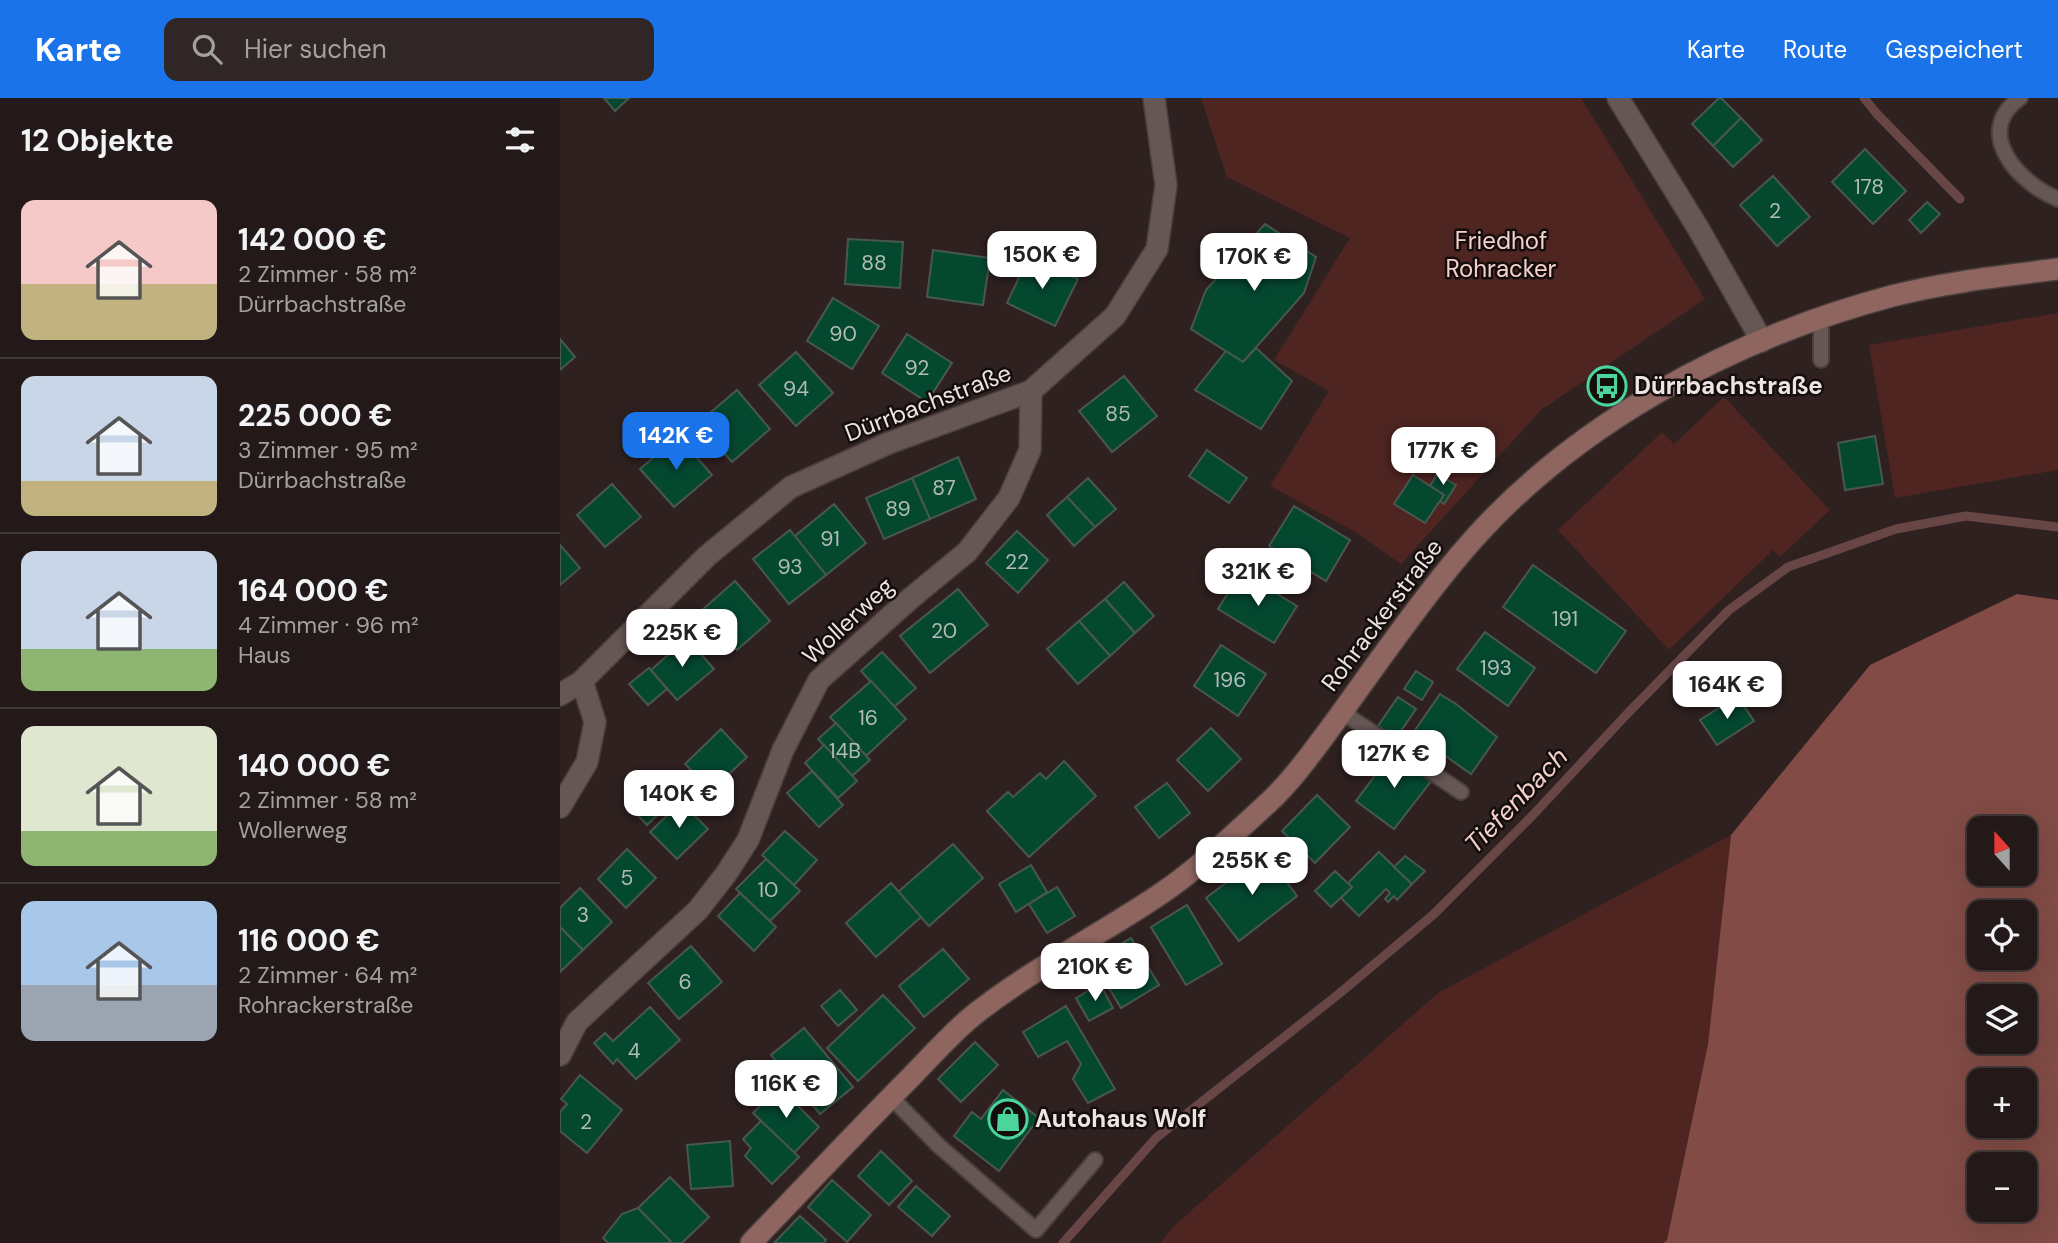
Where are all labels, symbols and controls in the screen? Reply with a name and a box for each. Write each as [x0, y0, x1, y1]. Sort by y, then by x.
search box [164, 18, 654, 81]
text: Karte [35, 28, 122, 71]
icon: search [188, 30, 226, 68]
text: Hier suchen [244, 32, 387, 66]
text: Karte [1687, 34, 1745, 65]
text: Route [1783, 34, 1847, 65]
text: Gespeichert [1885, 34, 2023, 65]
text: 12 Objekte [21, 121, 174, 160]
icon: filters [501, 121, 539, 159]
house number: 178 [1854, 173, 1884, 201]
house number: 2 [1769, 197, 1781, 225]
text: 142 000 € [238, 220, 387, 259]
park label: Friedhof Rohracker [1446, 225, 1557, 284]
icon: home [77, 228, 161, 312]
pin: 150K € [985, 232, 1099, 291]
pin: 170K € [1197, 234, 1311, 293]
text: 150K € [1003, 239, 1081, 269]
text: 170K € [1216, 241, 1292, 271]
house number: 88 [861, 249, 887, 277]
text: 2 Zimmer · 58 m² [238, 259, 417, 289]
text: Dürrbachstraße [238, 289, 406, 319]
house number: 90 [829, 320, 857, 348]
house number: 92 [905, 354, 929, 382]
street label: Dürrbachstraße [840, 357, 1015, 448]
bus stop icon: Dürrbachstraße [1586, 365, 1628, 407]
place label: Dürrbachstraße [1634, 370, 1823, 401]
house number: 94 [783, 375, 809, 403]
text: 225 000 € [238, 396, 392, 435]
house number: 85 [1105, 400, 1131, 428]
icon: home [77, 404, 161, 488]
pin: 142K € [619, 412, 733, 472]
text: 142K € [638, 420, 714, 450]
pin: 177K € [1386, 428, 1500, 487]
text: 3 Zimmer · 95 m² [238, 435, 418, 465]
text: 177K € [1407, 435, 1479, 465]
text: Dürrbachstraße [238, 465, 406, 495]
house number: 87 [932, 474, 956, 502]
house number: 89 [885, 495, 911, 523]
house number: 91 [820, 525, 840, 553]
street label: Rohrackerstraße [1314, 532, 1449, 697]
house number: 22 [1005, 548, 1029, 576]
pin: 321K € [1201, 548, 1315, 608]
house number: 93 [777, 553, 803, 581]
text: 321K € [1221, 556, 1295, 586]
street label: Wollerweg [795, 570, 900, 671]
text: 164 000 € [238, 571, 389, 610]
icon: home [77, 579, 161, 663]
house number: 191 [1552, 605, 1578, 633]
text: 4 Zimmer · 96 m² [238, 610, 418, 640]
pin: 225K € [625, 610, 739, 669]
text: 225K € [642, 617, 722, 647]
house number: 20 [931, 617, 957, 645]
text: Haus [238, 640, 291, 670]
house number: 193 [1480, 654, 1512, 682]
pin: 164K € [1670, 662, 1784, 721]
house number: 196 [1214, 666, 1246, 694]
text: 164K € [1689, 669, 1765, 699]
house number: 16 [858, 704, 878, 732]
pin: 127K € [1337, 730, 1451, 790]
house number: 14B [829, 737, 861, 765]
text: 127K € [1358, 738, 1430, 768]
water label: Tiefenbach [1457, 740, 1575, 860]
text: 140 000 € [238, 746, 391, 785]
icon: home [77, 754, 161, 838]
pin: 140K € [622, 770, 736, 830]
text: 140K € [640, 778, 718, 808]
text: 2 Zimmer · 58 m² [238, 785, 417, 815]
text: Wollerweg [238, 815, 348, 845]
north arrow [1967, 816, 2037, 886]
map controls [1967, 816, 2037, 1222]
pin: 255K € [1195, 838, 1309, 897]
text: 255K € [1212, 845, 1292, 875]
house number: 5 [621, 864, 633, 892]
house number: 10 [758, 876, 778, 904]
button: locate [1967, 900, 2037, 970]
house number: 3 [577, 901, 589, 929]
text: 116 000 € [238, 921, 380, 960]
icon: home [77, 929, 161, 1013]
pin: 210K € [1038, 944, 1152, 1003]
text: 210K € [1057, 951, 1133, 981]
text: 2 Zimmer · 64 m² [238, 960, 417, 990]
house number: 6 [678, 968, 692, 996]
button: layers [1967, 984, 2037, 1054]
text: Rohrackerstraße [238, 990, 413, 1020]
house number: 4 [628, 1037, 641, 1065]
pin: 116K € [729, 1060, 843, 1120]
text: 116K € [751, 1068, 821, 1098]
button: + [1967, 1068, 2037, 1138]
shop icon: Autohaus Wolf [987, 1098, 1029, 1140]
place label: Autohaus Wolf [1035, 1103, 1206, 1134]
house number: 2 [580, 1108, 592, 1136]
button: − [1967, 1152, 2037, 1222]

